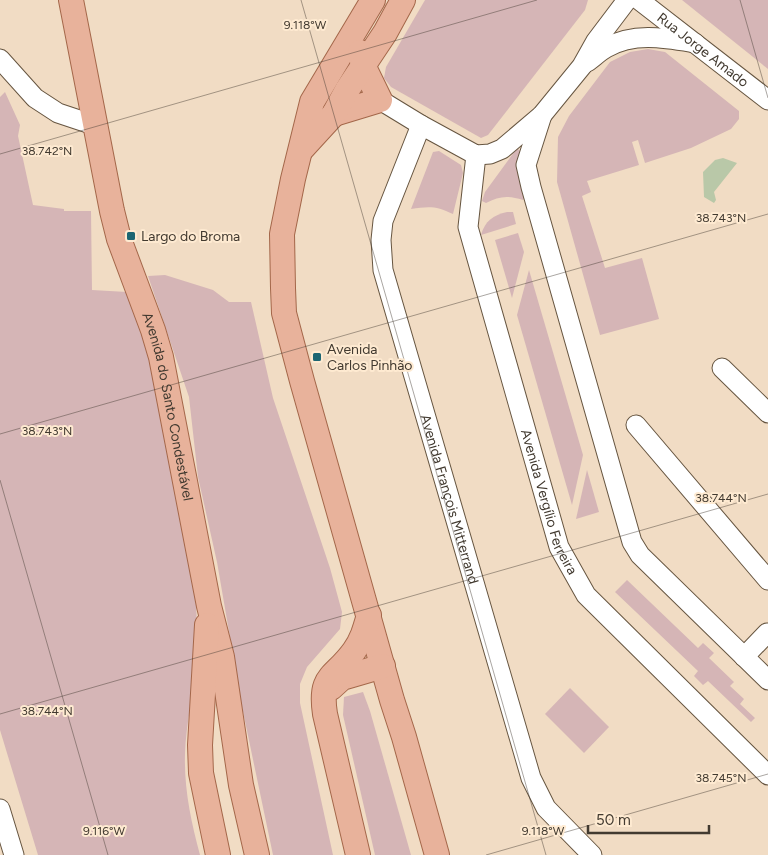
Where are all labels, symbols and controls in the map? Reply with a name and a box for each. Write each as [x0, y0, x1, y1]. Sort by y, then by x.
street label: Rua Jorge Amado [654, 9, 752, 91]
text: 9.118°W [284, 18, 327, 32]
text: 38.742°N [22, 144, 72, 158]
text: 38.743°N [696, 211, 746, 225]
place label: Largo do Broma [141, 228, 240, 245]
marker: Largo do Broma [125, 230, 137, 242]
street label: Avenida do Santo Condestável [139, 310, 197, 502]
place label: Avenida Carlos Pinhão [327, 341, 412, 374]
marker: Avenida Carlos Pinhão [311, 351, 323, 363]
street label: Avenida François Mitterrand [417, 412, 483, 586]
text: 38.743°N [22, 424, 72, 438]
street label: Avenida Vergílio Ferreira [517, 427, 581, 577]
text: 38.744°N [695, 491, 747, 505]
text: 38.744°N [21, 704, 73, 718]
text: 38.745°N [696, 771, 746, 785]
scale bar [588, 802, 709, 834]
text: 50 m [596, 811, 631, 829]
text: 9.116°W [83, 824, 125, 838]
text: 9.118°W [522, 824, 565, 838]

